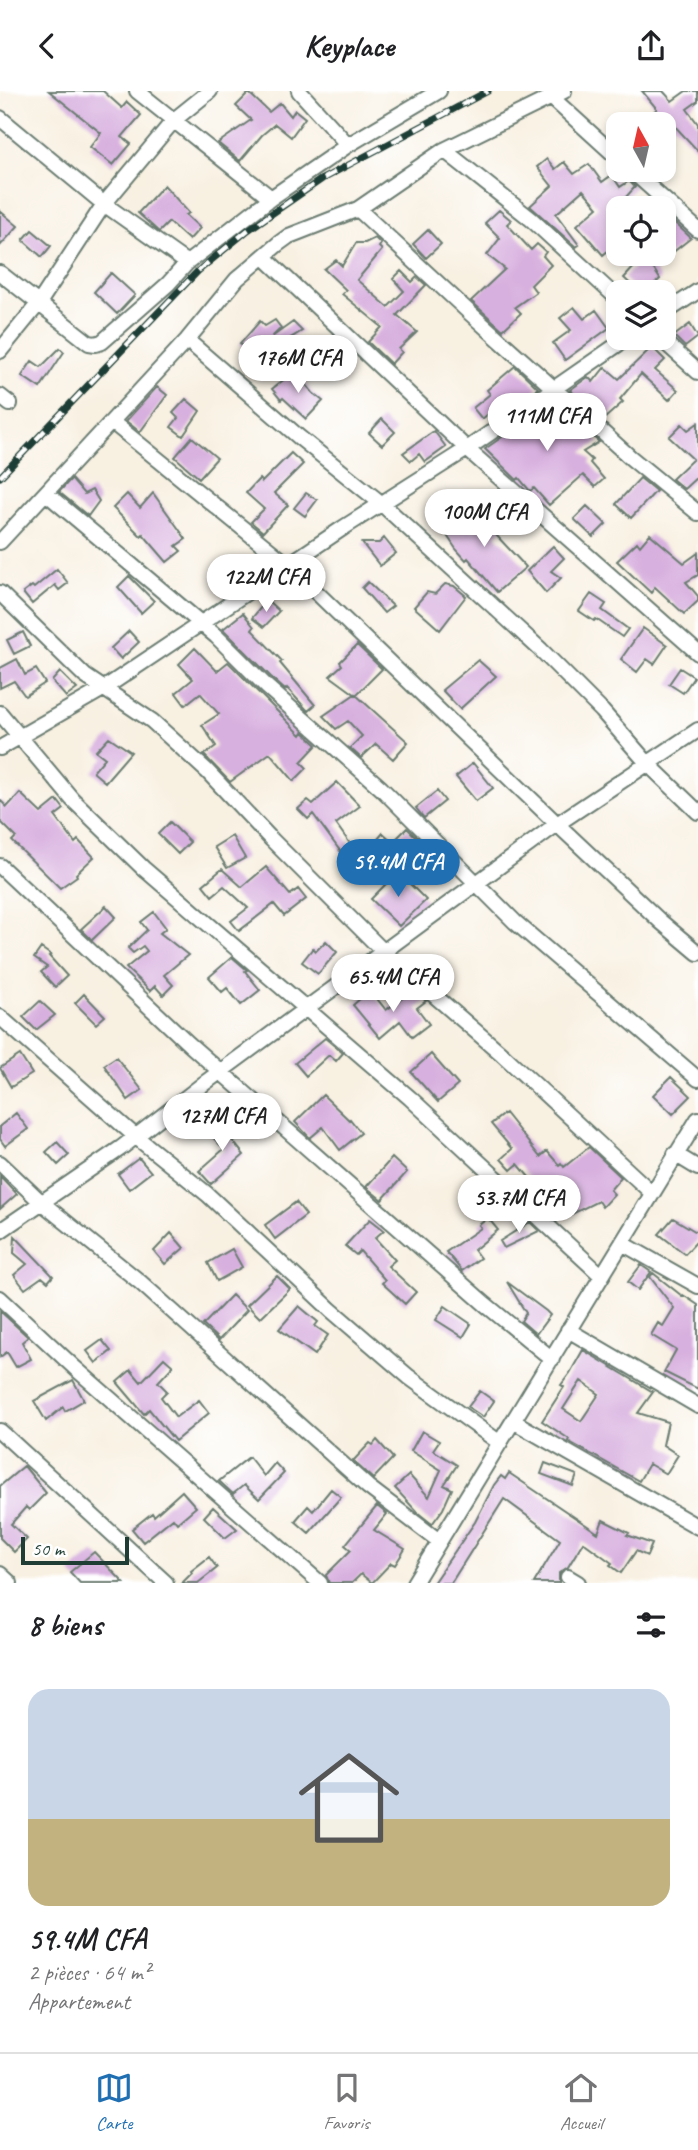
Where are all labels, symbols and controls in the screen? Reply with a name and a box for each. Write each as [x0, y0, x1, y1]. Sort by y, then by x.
text: Keyplace [304, 25, 394, 66]
icon: back [28, 27, 66, 65]
icon: share [632, 27, 670, 65]
north arrow [606, 112, 676, 182]
map controls [606, 112, 676, 350]
button: locate [606, 196, 676, 266]
button: layers [606, 280, 676, 350]
pin: 176M CFA [226, 335, 370, 395]
text: 176M CFA [254, 343, 342, 372]
pin: 111M CFA [475, 393, 619, 453]
text: 111M CFA [504, 401, 590, 430]
pin: 100M CFA [412, 489, 556, 549]
text: 100M CFA [441, 497, 527, 526]
pin: 122M CFA [194, 554, 338, 614]
text: 122M CFA [223, 562, 309, 591]
pin: 59.4M CFA [318, 839, 478, 899]
text: 59.4M CFA [353, 847, 443, 876]
pin: 65.4M CFA [313, 955, 473, 1014]
text: 65.4M CFA [347, 962, 439, 991]
pin: 127M CFA [150, 1093, 294, 1153]
text: 127M CFA [179, 1101, 265, 1130]
pin: 53.7M CFA [439, 1175, 599, 1235]
text: 53.7M CFA [474, 1183, 564, 1212]
scale bar [21, 1534, 130, 1566]
text: 50 m [32, 1537, 64, 1561]
text: 8 biens [28, 1606, 102, 1644]
icon: filters [632, 1606, 670, 1644]
icon: home [286, 1735, 412, 1861]
text: 59.4M CFA [28, 1920, 146, 1958]
text: 2 pièces · 64 m² [28, 1958, 150, 1987]
text: Appartement [28, 1987, 130, 2016]
tab: Carte [95, 2069, 133, 2135]
tab: Favoris [324, 2069, 369, 2135]
tab: Accueil [560, 2069, 603, 2135]

